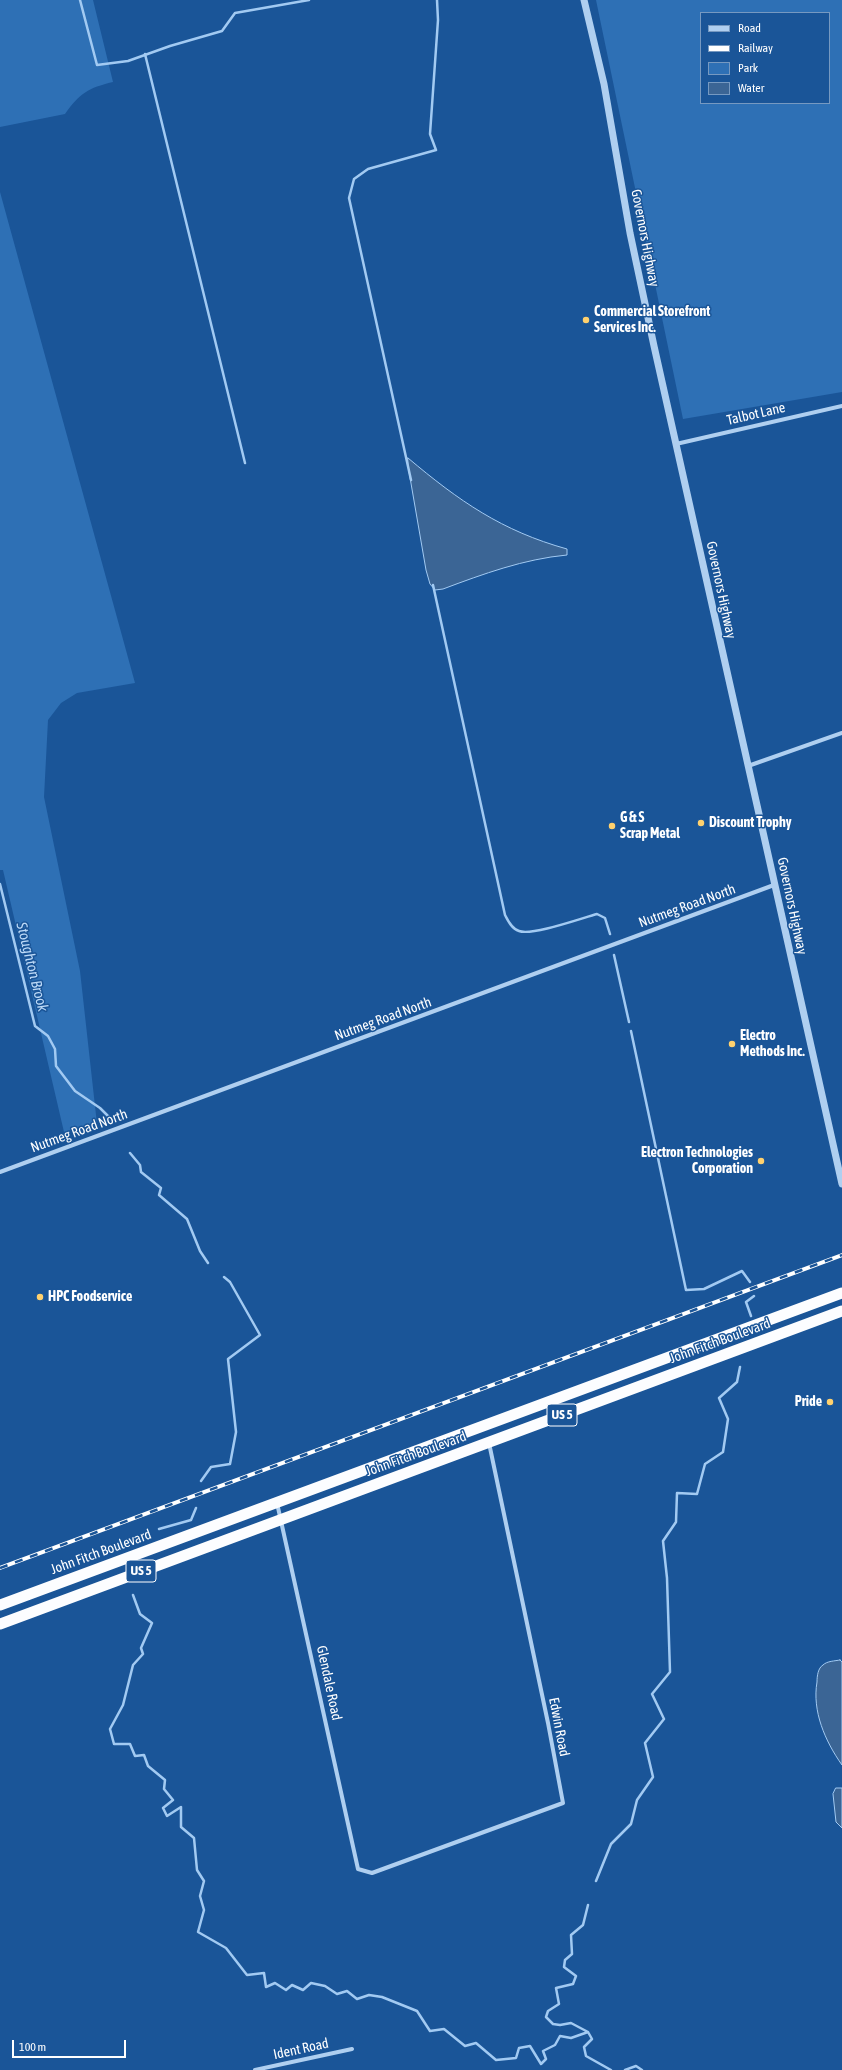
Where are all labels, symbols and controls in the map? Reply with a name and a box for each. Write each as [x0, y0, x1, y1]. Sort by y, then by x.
legend [700, 12, 830, 104]
text: Road [738, 21, 761, 35]
text: Railway [738, 41, 773, 55]
text: Park [738, 61, 758, 75]
text: Water [738, 81, 764, 95]
street label: Governors Highway [627, 188, 663, 288]
place label: Commercial Storefront Services Inc. [594, 304, 710, 336]
marker: Commercial Storefront Services Inc. [581, 315, 591, 325]
street label: Talbot Lane [725, 399, 787, 429]
street label: Governors Highway [702, 540, 740, 640]
place label: G & S Scrap Metal [620, 810, 680, 842]
place label: Discount Trophy [709, 815, 791, 831]
marker: Discount Trophy [696, 818, 706, 828]
marker: G & S Scrap Metal [607, 821, 617, 831]
street label: Governors Highway [773, 856, 811, 956]
street label: Nutmeg Road North [636, 881, 738, 931]
water label: Stoughton Brook [12, 920, 52, 1014]
street label: Nutmeg Road North [332, 994, 434, 1044]
place label: Electro Methods Inc. [740, 1028, 805, 1060]
marker: Electro Methods Inc. [727, 1039, 737, 1049]
street label: Nutmeg Road North [28, 1106, 130, 1156]
place label: Electron Technologies Corporation [641, 1145, 753, 1178]
marker: Electron Technologies Corporation [756, 1156, 766, 1166]
place label: HPC Foodservice [48, 1289, 132, 1305]
marker: HPC Foodservice [35, 1292, 45, 1302]
street label: John Fitch Boulevard [667, 1315, 773, 1367]
place label: Pride [795, 1394, 822, 1410]
marker: Pride [825, 1397, 835, 1407]
road number: US 5 [547, 1404, 577, 1426]
street label: John Fitch Boulevard [363, 1428, 469, 1480]
street label: John Fitch Boulevard [48, 1526, 154, 1578]
road number: US 5 [126, 1560, 156, 1582]
street label: Glendale Road [313, 1644, 345, 1722]
street label: Edwin Road [545, 1696, 573, 1758]
scale bar [14, 2032, 128, 2058]
street label: Ident Road [272, 2035, 330, 2063]
text: 100 m [19, 2040, 46, 2054]

